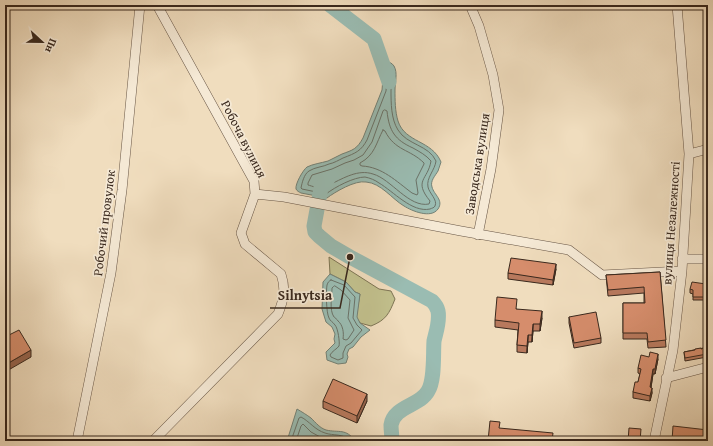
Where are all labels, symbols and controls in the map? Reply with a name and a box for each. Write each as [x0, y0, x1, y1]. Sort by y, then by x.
north arrow [22, 22, 62, 62]
text: Пн [41, 36, 61, 56]
street label: Робоча вулиця [216, 97, 272, 181]
street label: Заводська вулиця [460, 111, 494, 216]
street label: вулиця Незалежності [657, 160, 685, 285]
street label: Робочий провулок [88, 169, 120, 277]
callout: Silnytsia [270, 282, 340, 308]
text: Silnytsia [278, 285, 333, 305]

